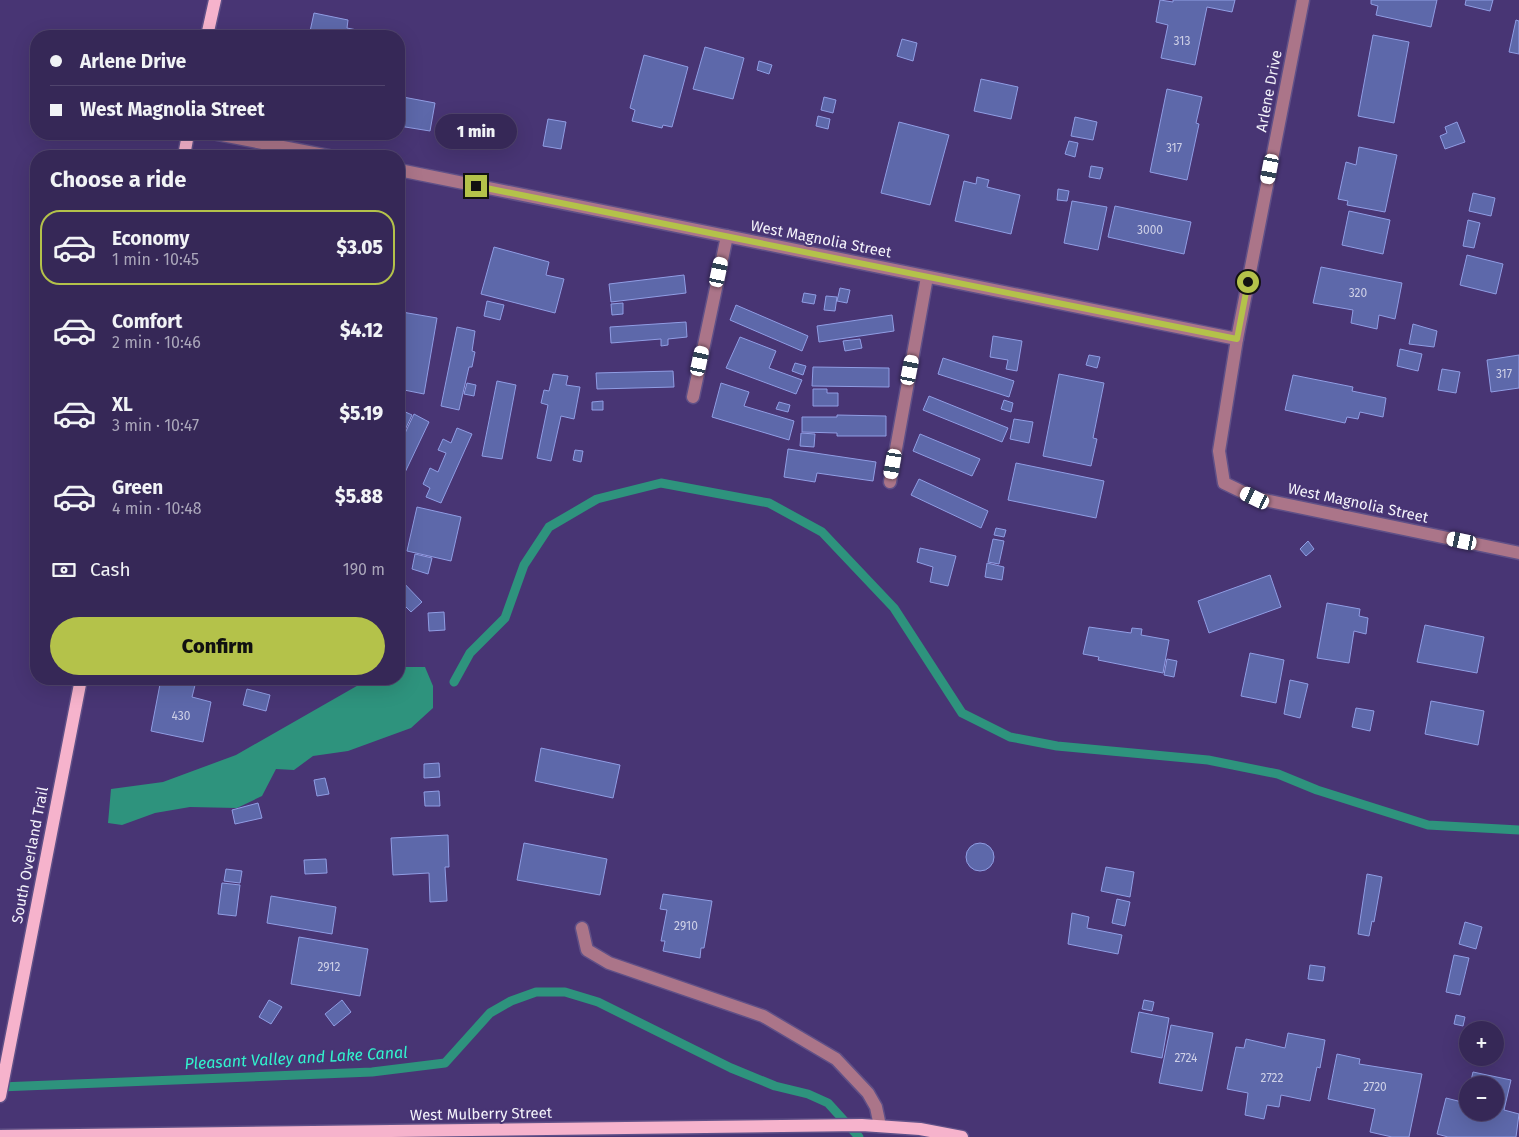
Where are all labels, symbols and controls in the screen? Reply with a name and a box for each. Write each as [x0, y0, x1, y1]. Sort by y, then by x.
house number: 313 [1174, 34, 1190, 48]
street label: Arlene Drive [1252, 49, 1286, 133]
text: Arlene Drive [80, 50, 186, 73]
text: West Magnolia Street [80, 98, 265, 121]
callout: 1 min [435, 114, 517, 148]
text: 1 min [457, 122, 495, 141]
house number: 317 [1166, 141, 1182, 155]
car [1259, 153, 1280, 185]
text: Choose a ride [50, 166, 186, 193]
route end [465, 175, 487, 197]
street label: West Magnolia Street [749, 216, 894, 262]
house number: 3000 [1137, 223, 1163, 237]
icon: car [52, 225, 97, 270]
text: Economy [112, 227, 189, 250]
text: $3.05 [337, 236, 383, 259]
text: 1 min · 10:45 [112, 250, 199, 269]
car [708, 256, 729, 288]
route start [1237, 271, 1259, 293]
house number: 320 [1349, 286, 1368, 300]
icon: car [52, 308, 97, 353]
text: Comfort [112, 310, 182, 333]
text: $4.12 [340, 319, 383, 342]
text: 2 min · 10:46 [112, 333, 201, 352]
car [689, 345, 710, 377]
car [899, 354, 920, 386]
house number: 317 [1496, 367, 1512, 381]
icon: car [52, 391, 97, 436]
text: XL [112, 393, 133, 416]
text: $5.19 [340, 402, 383, 425]
text: 3 min · 10:47 [112, 416, 199, 435]
car [883, 448, 902, 480]
icon: car [52, 474, 97, 519]
text: Green [112, 476, 163, 499]
street label: West Magnolia Street [1286, 479, 1431, 527]
text: $5.88 [335, 485, 383, 508]
car [1238, 485, 1271, 511]
text: 4 min · 10:48 [112, 499, 202, 518]
car [1445, 531, 1478, 551]
icon: cash [50, 556, 78, 584]
text: Cash [90, 558, 131, 581]
text: 190 m [343, 560, 385, 579]
button: Confirm [50, 617, 385, 675]
house number: 430 [172, 709, 191, 723]
street label: South Overland Trail [8, 784, 52, 925]
house number: 2910 [674, 919, 698, 933]
house number: 2912 [317, 960, 341, 974]
map controls [1459, 1021, 1504, 1121]
button: + [1459, 1021, 1504, 1066]
water label: Pleasant Valley and Lake Canal [184, 1043, 408, 1073]
house number: 2724 [1175, 1051, 1198, 1065]
house number: 2722 [1261, 1071, 1283, 1085]
button: − [1459, 1076, 1504, 1121]
house number: 2720 [1363, 1080, 1387, 1094]
street label: West Mulberry Street [410, 1104, 553, 1124]

